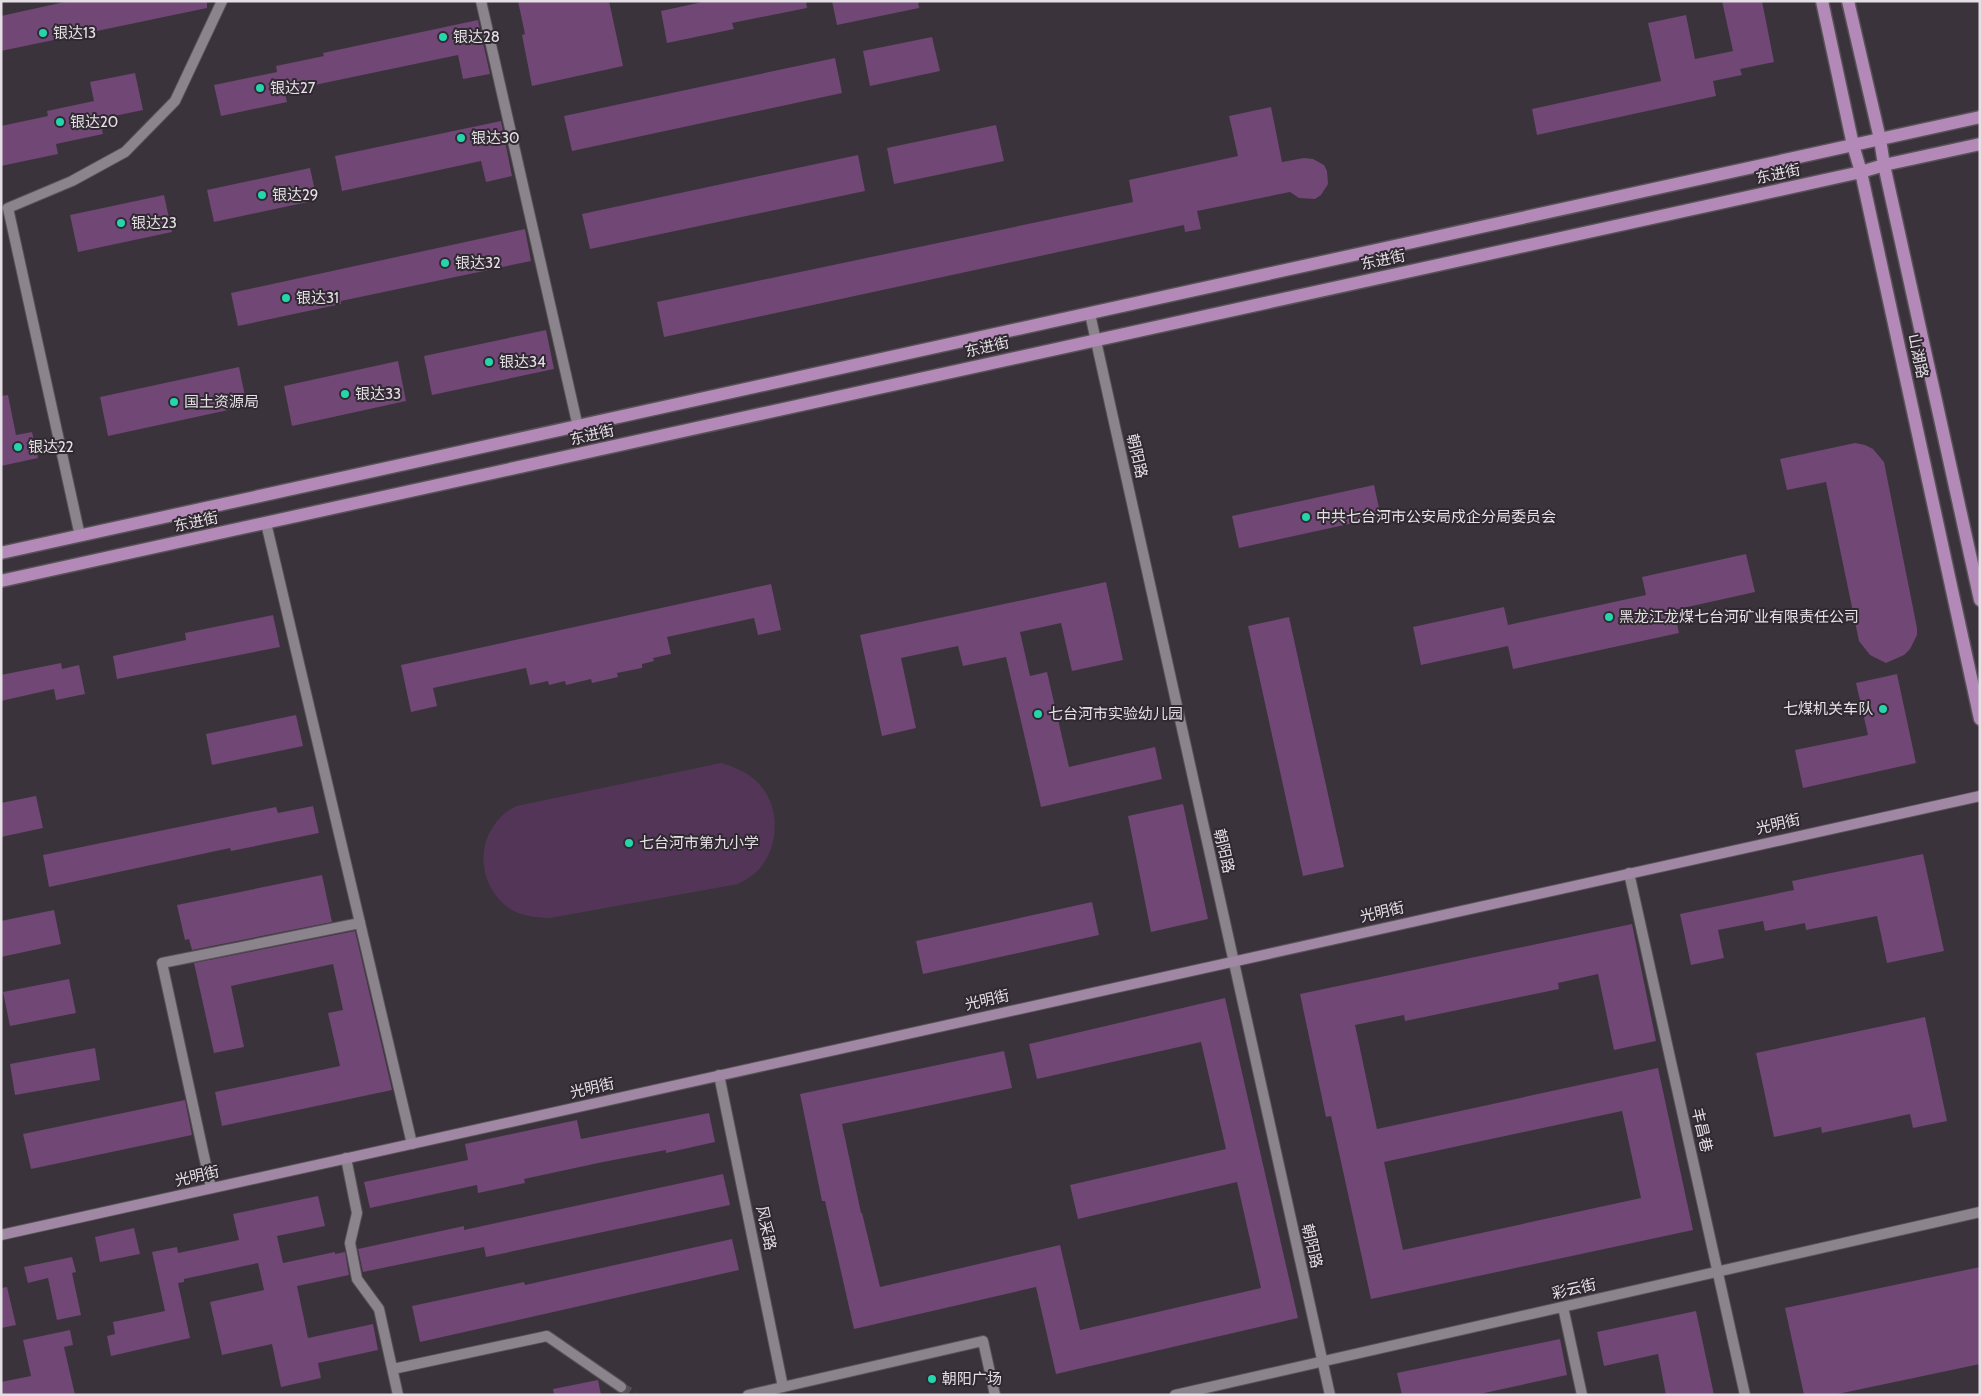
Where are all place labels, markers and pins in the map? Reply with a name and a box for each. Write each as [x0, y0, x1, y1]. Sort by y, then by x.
place label: 银达13 [53, 24, 96, 42]
marker: 银达13 [37, 27, 49, 39]
place label: 银达28 [453, 28, 500, 46]
marker: 银达28 [437, 31, 449, 43]
place label: 银达27 [270, 79, 316, 97]
marker: 银达27 [254, 82, 266, 94]
place label: 银达20 [70, 113, 118, 131]
marker: 银达20 [54, 116, 66, 128]
place label: 银达30 [471, 129, 520, 147]
marker: 银达30 [455, 132, 467, 144]
place label: 银达29 [272, 186, 318, 204]
marker: 银达29 [256, 189, 268, 201]
place label: 银达23 [131, 214, 177, 232]
marker: 银达23 [115, 217, 127, 229]
place label: 银达32 [455, 254, 501, 272]
marker: 银达32 [439, 257, 451, 269]
place label: 银达31 [296, 289, 339, 307]
marker: 银达31 [280, 292, 292, 304]
place label: 银达34 [499, 353, 546, 371]
marker: 银达34 [483, 356, 495, 368]
place label: 银达33 [355, 385, 401, 403]
marker: 银达33 [339, 388, 351, 400]
place label: 国土资源局 [184, 393, 259, 411]
marker: 国土资源局 [168, 396, 180, 408]
place label: 银达22 [28, 438, 74, 456]
marker: 银达22 [12, 441, 24, 453]
place label: 中共七台河市公安局戍企分局委员会 [1316, 508, 1556, 526]
marker: 中共七台河市公安局戍企分局委员会 [1300, 511, 1312, 523]
place label: 黑龙江龙煤七台河矿业有限责任公司 [1619, 608, 1859, 626]
marker: 黑龙江龙煤七台河矿业有限责任公司 [1603, 611, 1615, 623]
place label: 七煤机关车队 [1783, 700, 1873, 718]
marker: 七煤机关车队 [1877, 703, 1889, 715]
place label: 七台河市实验幼儿园 [1048, 705, 1183, 723]
marker: 七台河市实验幼儿园 [1032, 708, 1044, 720]
place label: 七台河市第九小学 [639, 834, 759, 852]
marker: 七台河市第九小学 [623, 837, 635, 849]
place label: 朝阳广场 [942, 1370, 1002, 1388]
marker: 朝阳广场 [926, 1373, 938, 1385]

